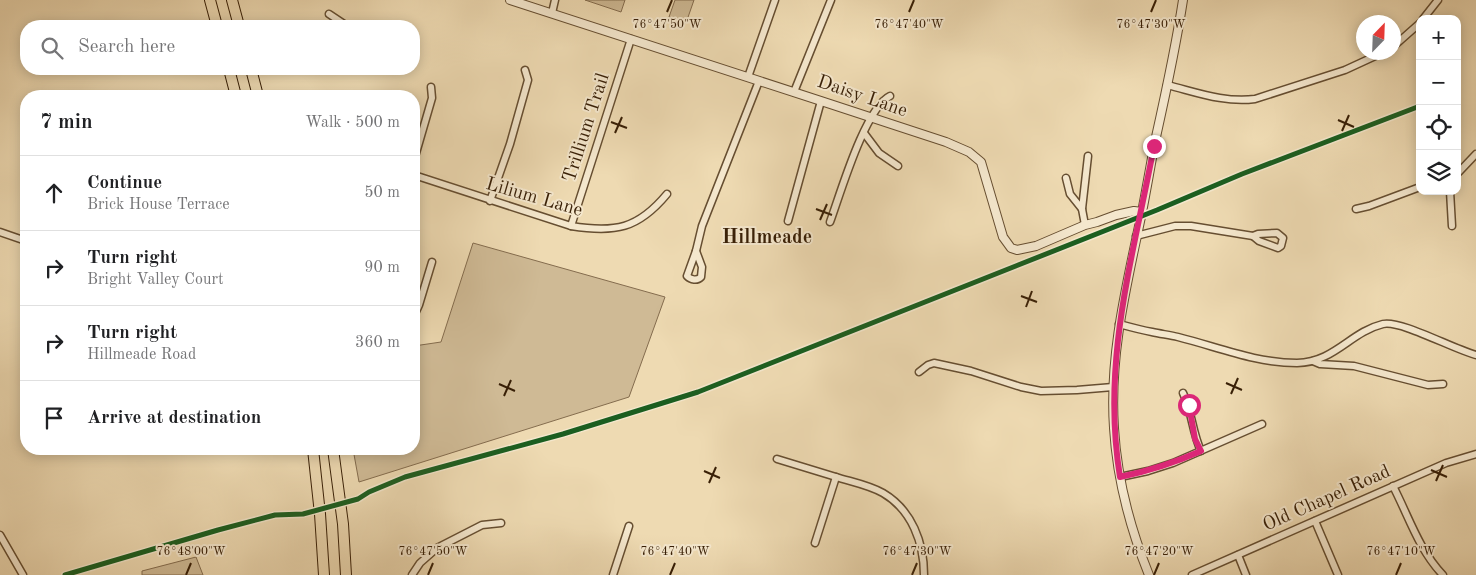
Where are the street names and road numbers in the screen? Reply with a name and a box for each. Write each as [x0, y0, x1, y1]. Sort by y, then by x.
street label: Trillium Trail [560, 71, 614, 185]
street label: Daisy Lane [814, 73, 910, 121]
street label: Lilium Lane [483, 175, 585, 221]
street label: Old Chapel Road [1260, 462, 1394, 536]

